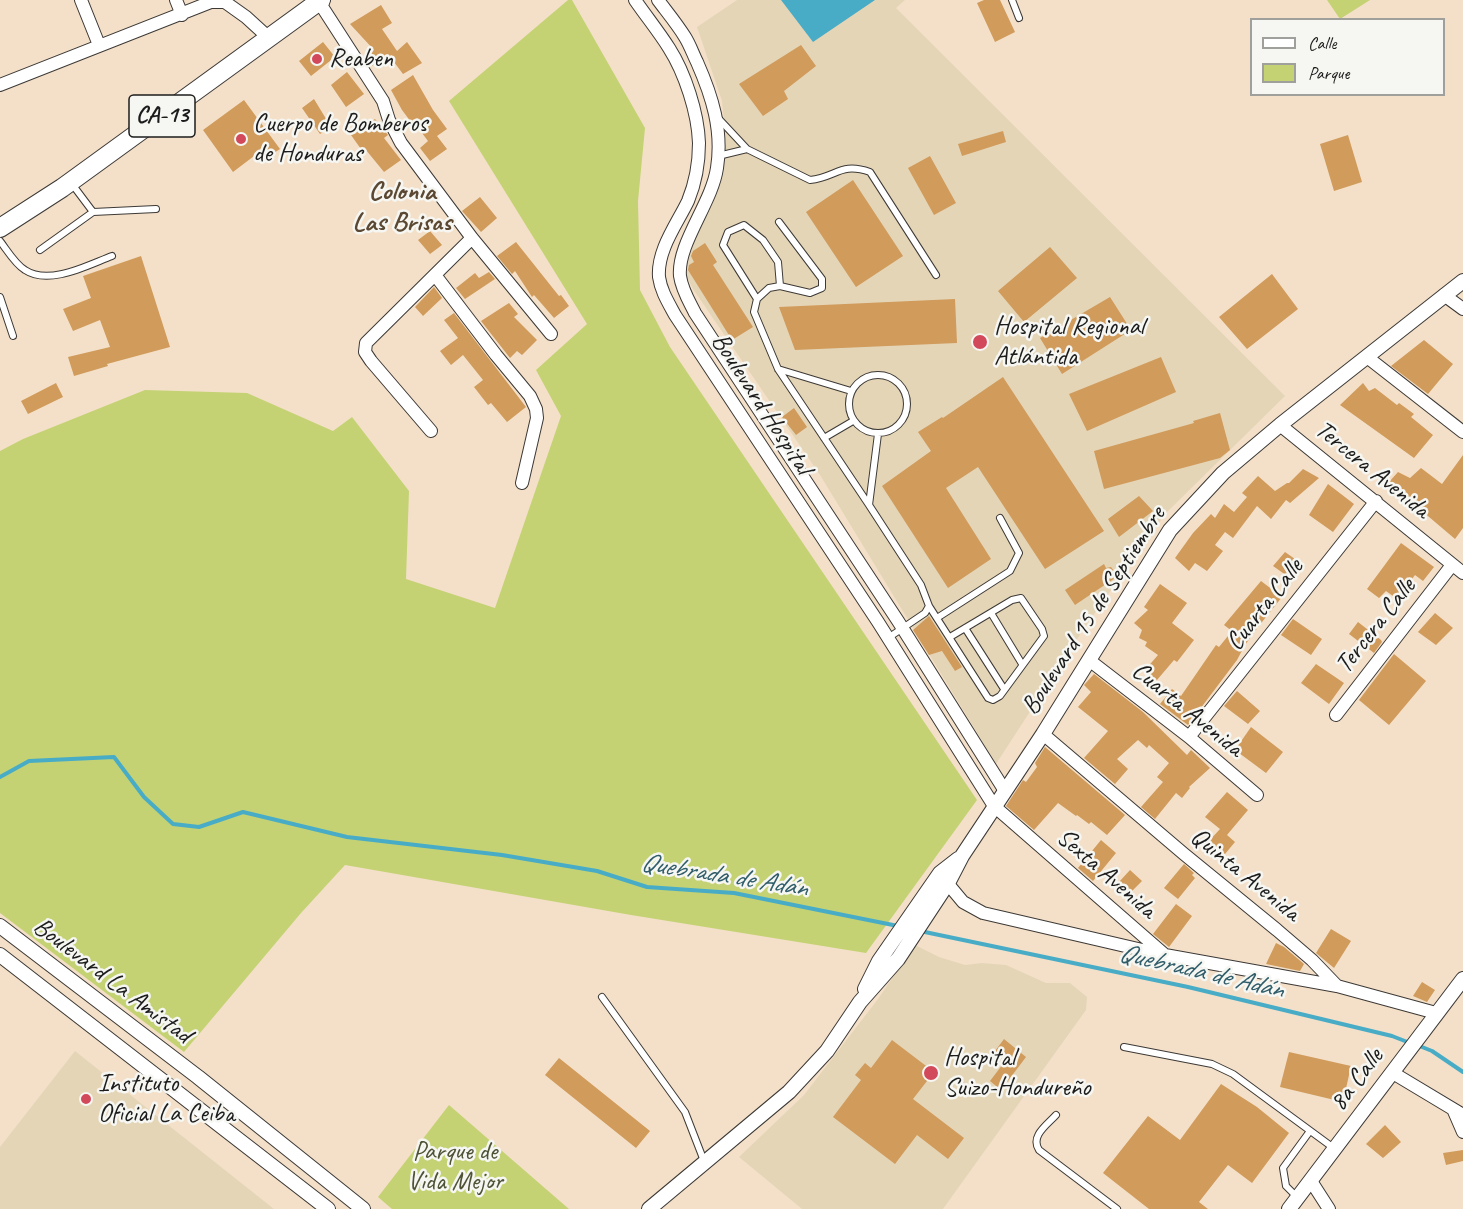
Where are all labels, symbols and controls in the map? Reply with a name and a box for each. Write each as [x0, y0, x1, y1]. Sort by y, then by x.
legend [1250, 18, 1445, 96]
text: Calle [1308, 32, 1336, 54]
place label: Reaben [329, 43, 393, 75]
marker: Reaben [310, 52, 324, 66]
text: Parque [1308, 62, 1349, 84]
road number: CA-13 [129, 95, 195, 137]
place label: Cuerpo de Bomberos de Honduras [253, 108, 427, 170]
marker: Cuerpo de Bomberos de Honduras [234, 132, 248, 146]
district label: Colonia Las Brisas [353, 176, 451, 239]
place label: Hospital Regional Atlántida [994, 311, 1144, 372]
street label: Boulevard Hospital [704, 328, 818, 480]
marker: Hospital Regional Atlántida [971, 333, 989, 351]
street label: Tercera Avenida [1308, 414, 1436, 526]
street label: Boulevard 15 de Septiembre [1015, 501, 1173, 721]
street label: Cuarta Calle [1220, 553, 1310, 657]
street label: Tercera Calle [1329, 572, 1423, 680]
street label: Cuarta Avenida [1125, 656, 1249, 764]
street label: Quinta Avenida [1184, 821, 1306, 929]
street label: Sexta Avenida [1050, 822, 1162, 926]
water label: Quebrada de Adán [639, 847, 809, 905]
street label: Boulevard La Amistad [27, 911, 197, 1051]
water label: Quebrada de Adán [1116, 937, 1286, 1007]
place label: Hospital Suizo-Hondureño [944, 1042, 1090, 1104]
street label: 8a Calle [1323, 1043, 1391, 1117]
marker: Hospital Suizo-Hondureño [922, 1064, 940, 1082]
place label: Instituto Oficial La Ceiba [98, 1068, 234, 1130]
marker: Instituto Oficial La Ceiba [79, 1092, 93, 1106]
park label: Parque de Vida Mejor [407, 1136, 503, 1198]

